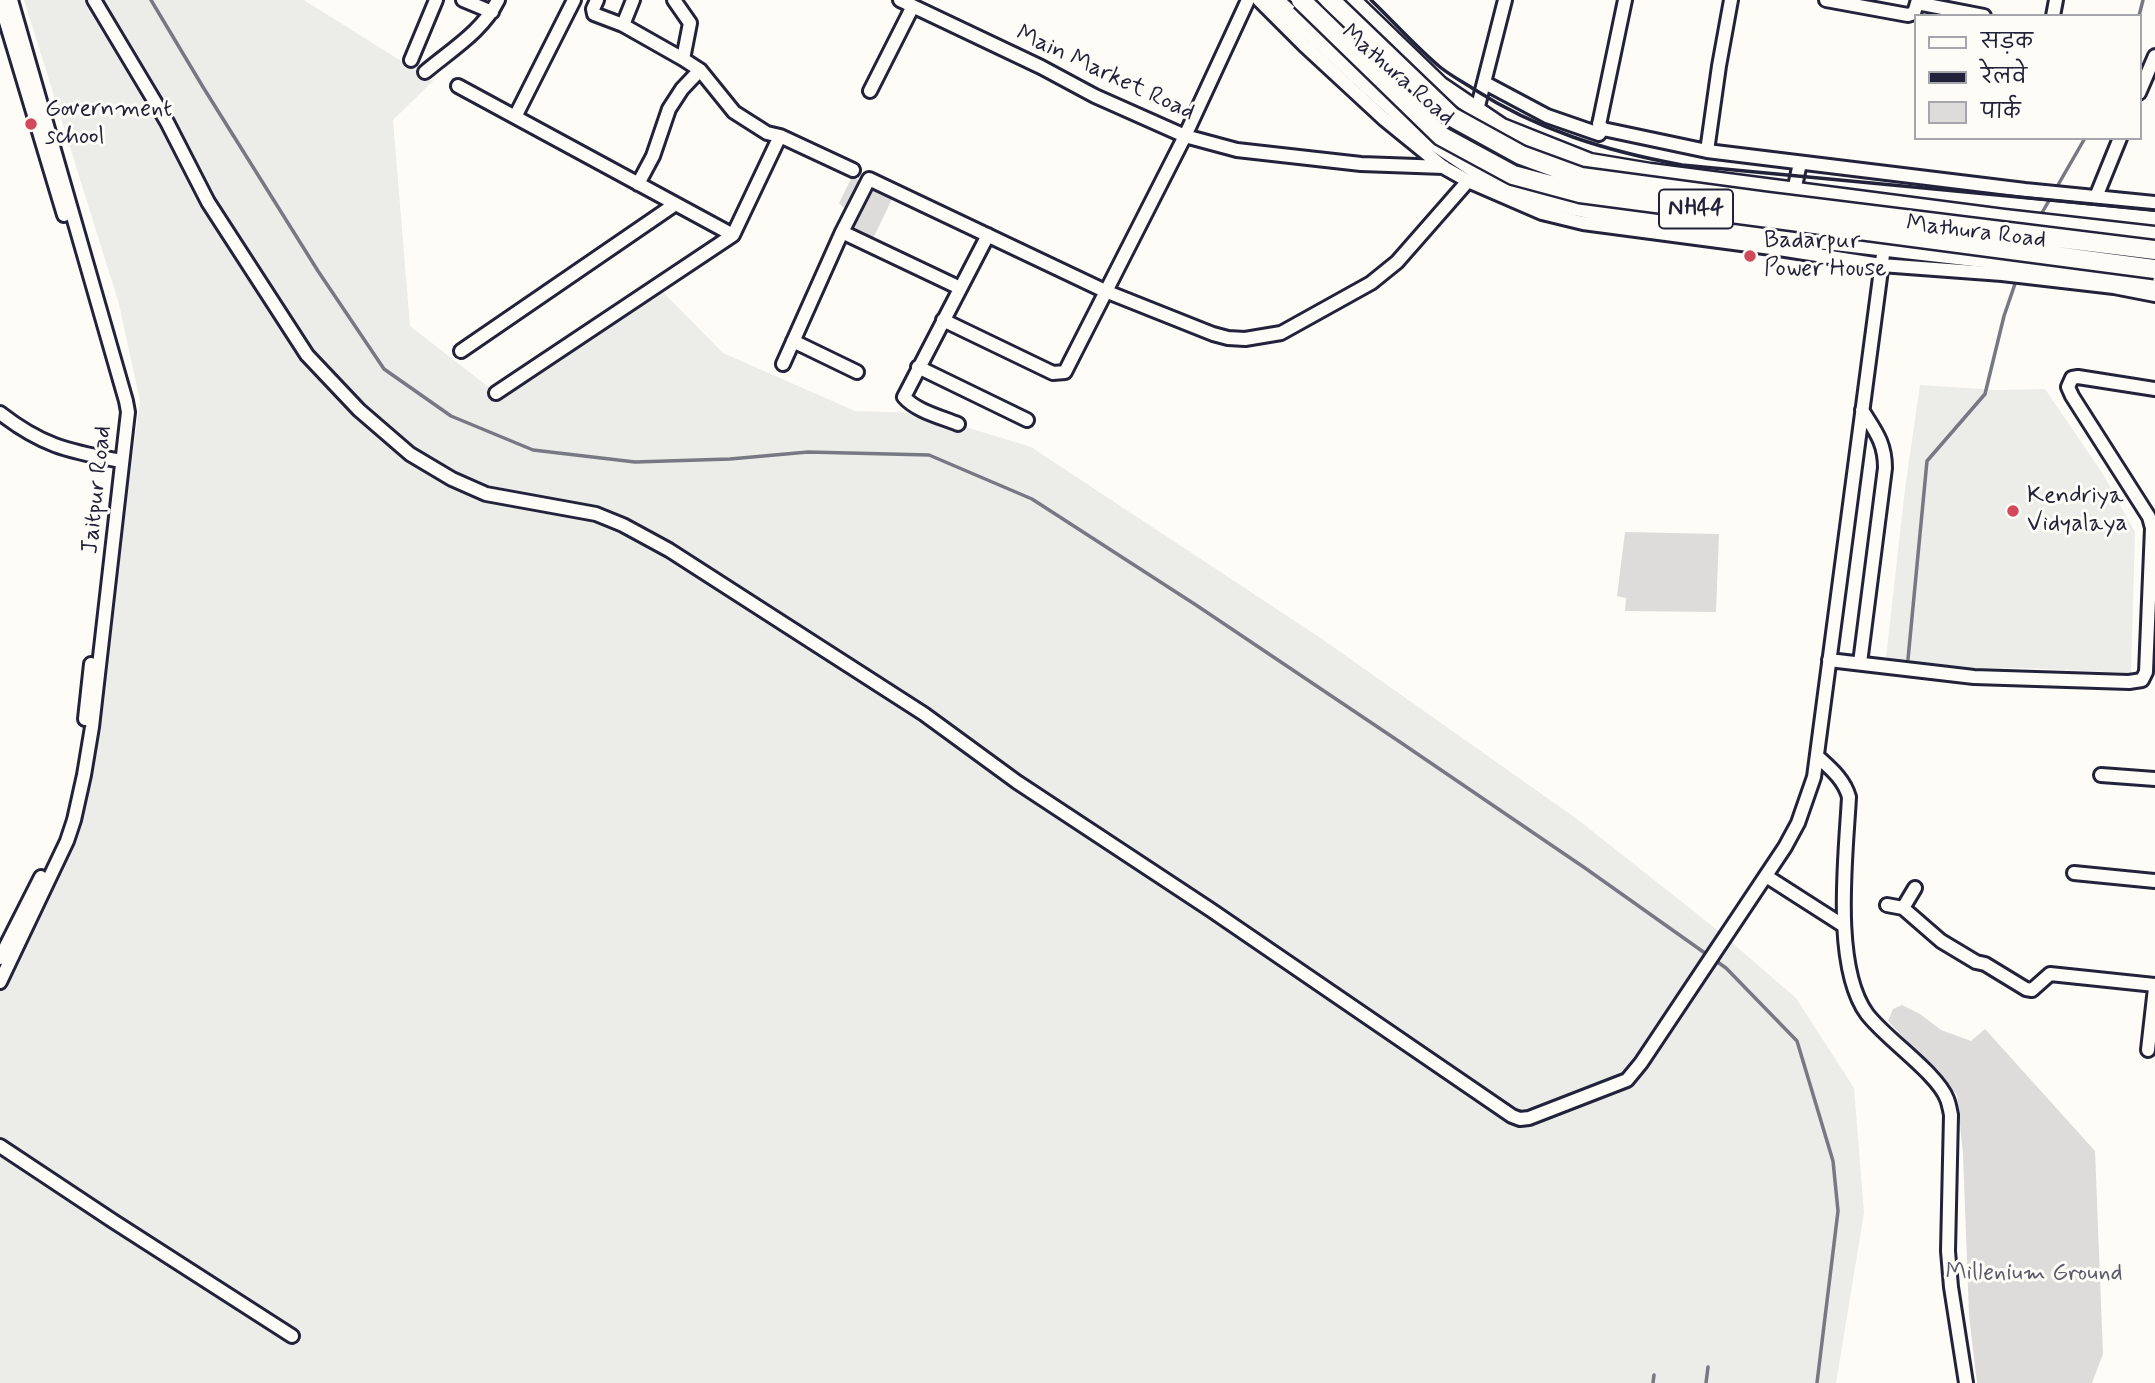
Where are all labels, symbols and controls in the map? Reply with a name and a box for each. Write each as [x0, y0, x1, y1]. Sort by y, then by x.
legend [1913, 14, 2141, 140]
street label: Mathura Road [1334, 19, 1460, 133]
street label: Main Market Road [1011, 20, 1199, 128]
text: सड़क [1981, 28, 2033, 56]
text: रेलवे [1981, 63, 2027, 91]
place label: Government school [45, 96, 172, 152]
text: पार्क [1981, 98, 2021, 126]
marker: Government school [23, 116, 39, 132]
road number: NH44 [1659, 190, 1733, 229]
street label: Mathura Road [1904, 210, 2048, 256]
place label: Badarpur Power House [1764, 228, 1887, 284]
marker: Badarpur Power House [1742, 248, 1758, 264]
street label: Jaitpur Road [77, 424, 119, 556]
place label: Kendriya Vidyalaya [2027, 483, 2128, 539]
marker: Kendriya Vidyalaya [2005, 503, 2021, 519]
park label: Millenium Ground [1945, 1260, 2123, 1288]

